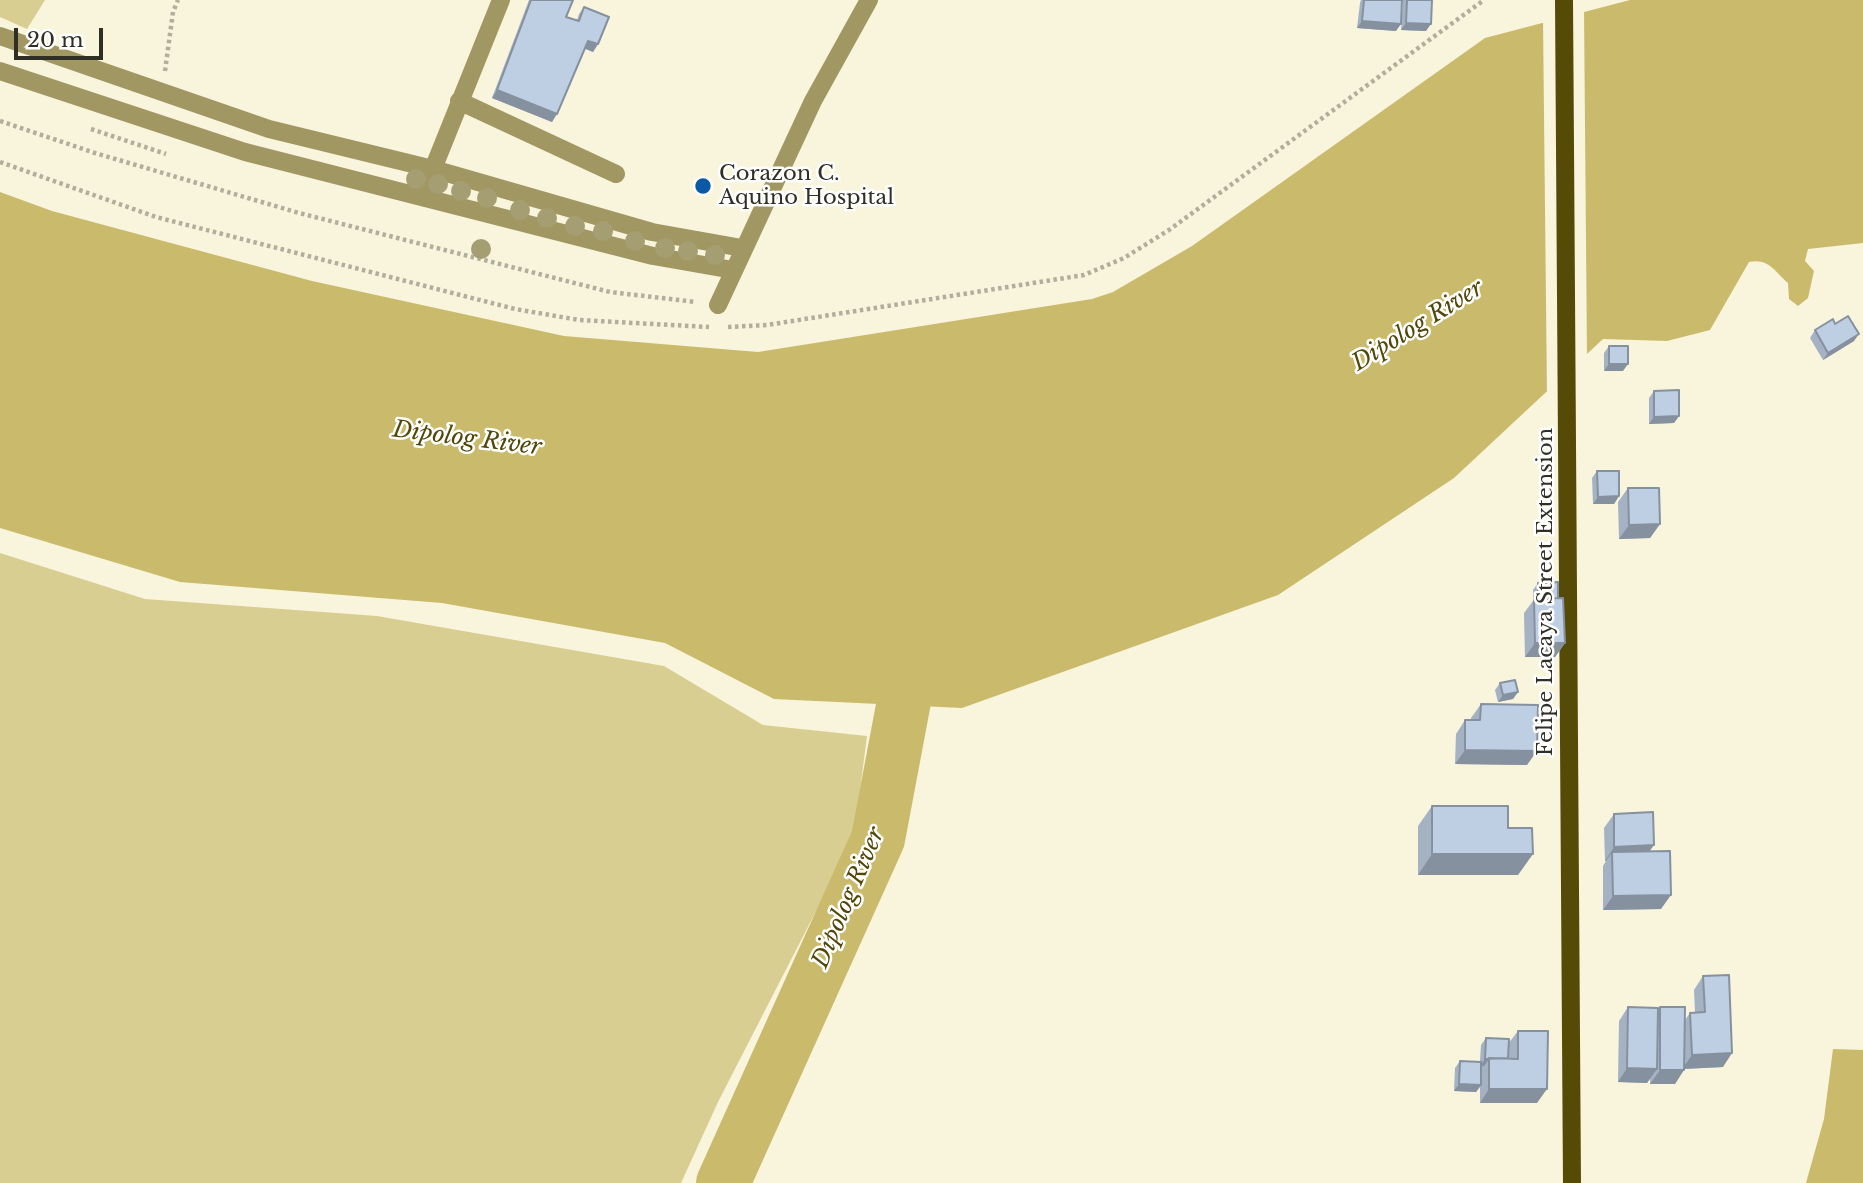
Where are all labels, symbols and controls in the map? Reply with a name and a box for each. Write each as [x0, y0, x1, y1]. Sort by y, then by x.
scale bar [18, 14, 107, 58]
text: 20 m [27, 27, 84, 53]
place label: Corazon C. Aquino Hospital [719, 161, 894, 211]
marker: Corazon C. Aquino Hospital [693, 176, 713, 196]
water label: Dipolog River [1347, 275, 1489, 377]
water label: Dipolog River [391, 416, 543, 462]
street label: Felipe Lacaya Street Extension [1533, 428, 1559, 756]
water label: Dipolog River [807, 824, 891, 972]

